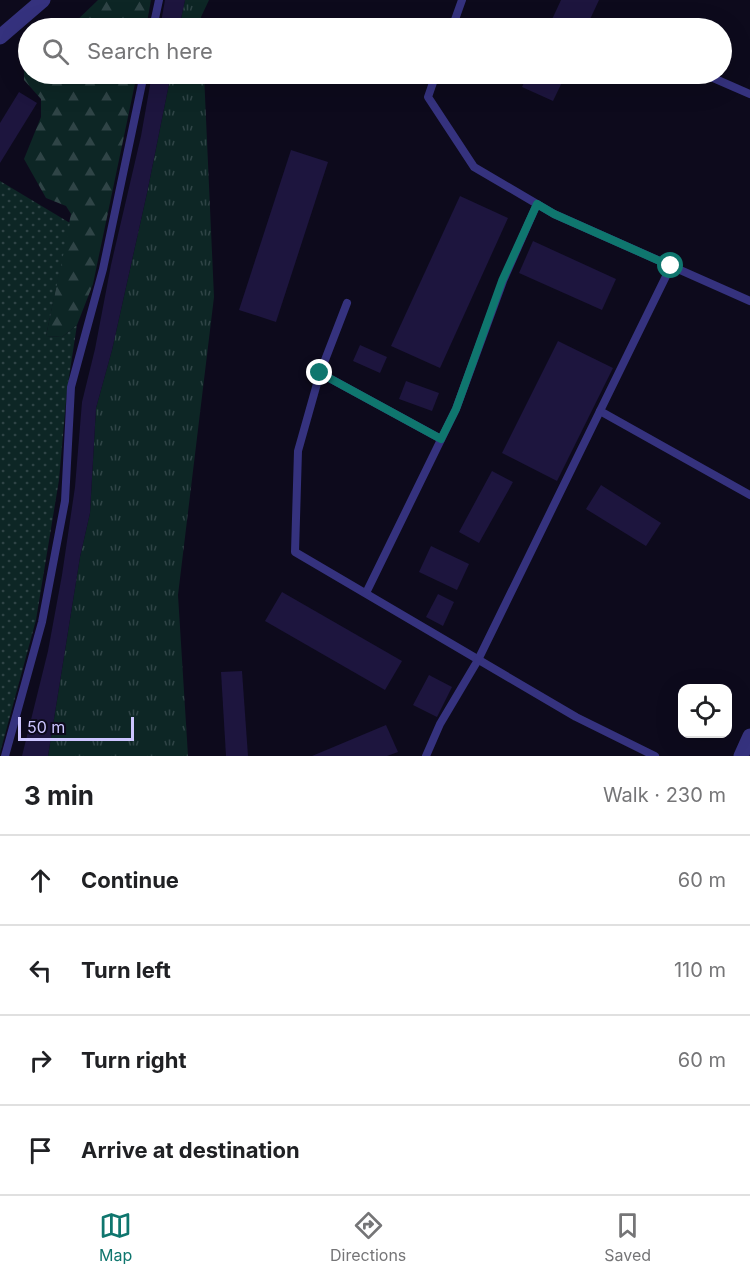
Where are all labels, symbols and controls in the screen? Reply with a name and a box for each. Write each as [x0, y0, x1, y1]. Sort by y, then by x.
search box [18, 18, 732, 84]
icon: search [39, 35, 72, 68]
text: Search here [87, 38, 213, 64]
route start [657, 252, 683, 278]
route end [306, 359, 332, 385]
map controls [678, 684, 732, 738]
button: locate [678, 684, 732, 738]
scale bar [18, 714, 134, 742]
text: 50 m [27, 717, 65, 737]
text: 3 min [24, 780, 94, 811]
text: Walk · 230 m [603, 783, 726, 807]
icon: ahead [24, 864, 57, 897]
text: Continue [81, 867, 179, 893]
text: 60 m [678, 868, 726, 892]
icon: left [24, 954, 57, 987]
text: Turn left [81, 957, 171, 983]
text: 110 m [674, 958, 726, 982]
icon: right [24, 1044, 57, 1077]
text: Turn right [81, 1047, 187, 1073]
text: 60 m [678, 1048, 726, 1072]
icon: arrive [24, 1134, 57, 1167]
text: Arrive at destination [81, 1137, 300, 1163]
tab: Map [99, 1209, 132, 1265]
tab: Directions [330, 1209, 406, 1265]
tab: Saved [604, 1209, 651, 1265]

